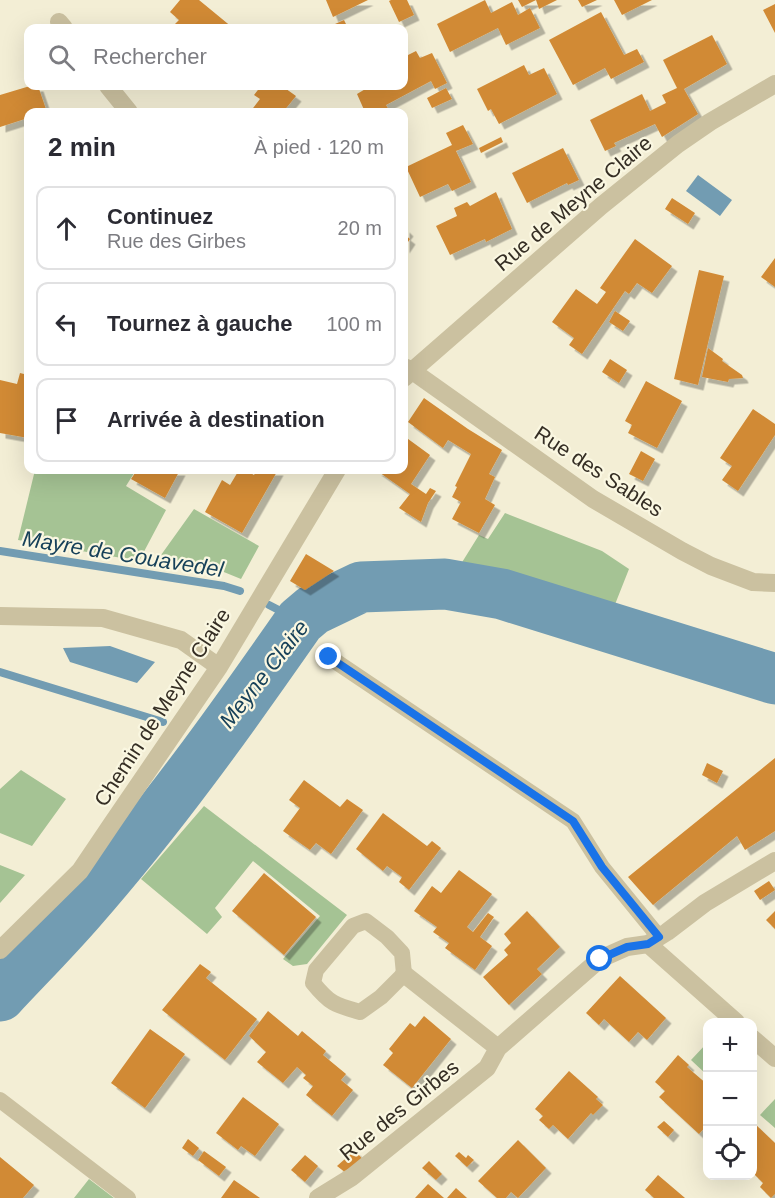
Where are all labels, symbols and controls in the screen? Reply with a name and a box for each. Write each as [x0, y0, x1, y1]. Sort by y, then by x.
search box [24, 24, 408, 90]
icon: search [45, 41, 78, 74]
text: Rechercher [93, 44, 207, 69]
street label: Rue de Meyne Claire [490, 131, 656, 275]
text: 2 min [48, 132, 116, 162]
text: À pied · 120 m [254, 136, 384, 158]
text: Continuez [107, 204, 213, 229]
icon: ahead [50, 212, 83, 245]
text: 20 m [338, 217, 382, 239]
text: Rue des Girbes [107, 230, 246, 252]
icon: left [50, 308, 83, 341]
text: Tournez à gauche [107, 311, 292, 336]
text: 100 m [326, 313, 382, 335]
icon: arrive [50, 404, 83, 437]
text: Arrivée à destination [107, 407, 325, 432]
street label: Rue des Sables [531, 421, 667, 521]
water label: Mayre de Couavedel [21, 526, 226, 582]
street label: Chemin de Meyne Claire [89, 604, 235, 810]
water label: Meyne Claire [214, 615, 314, 733]
route end [315, 643, 341, 669]
route start [586, 945, 612, 971]
map controls [703, 1018, 757, 1180]
button: + [703, 1018, 757, 1072]
street label: Rue des Girbes [335, 1055, 463, 1165]
button: − [703, 1072, 757, 1126]
button: locate [703, 1126, 757, 1180]

